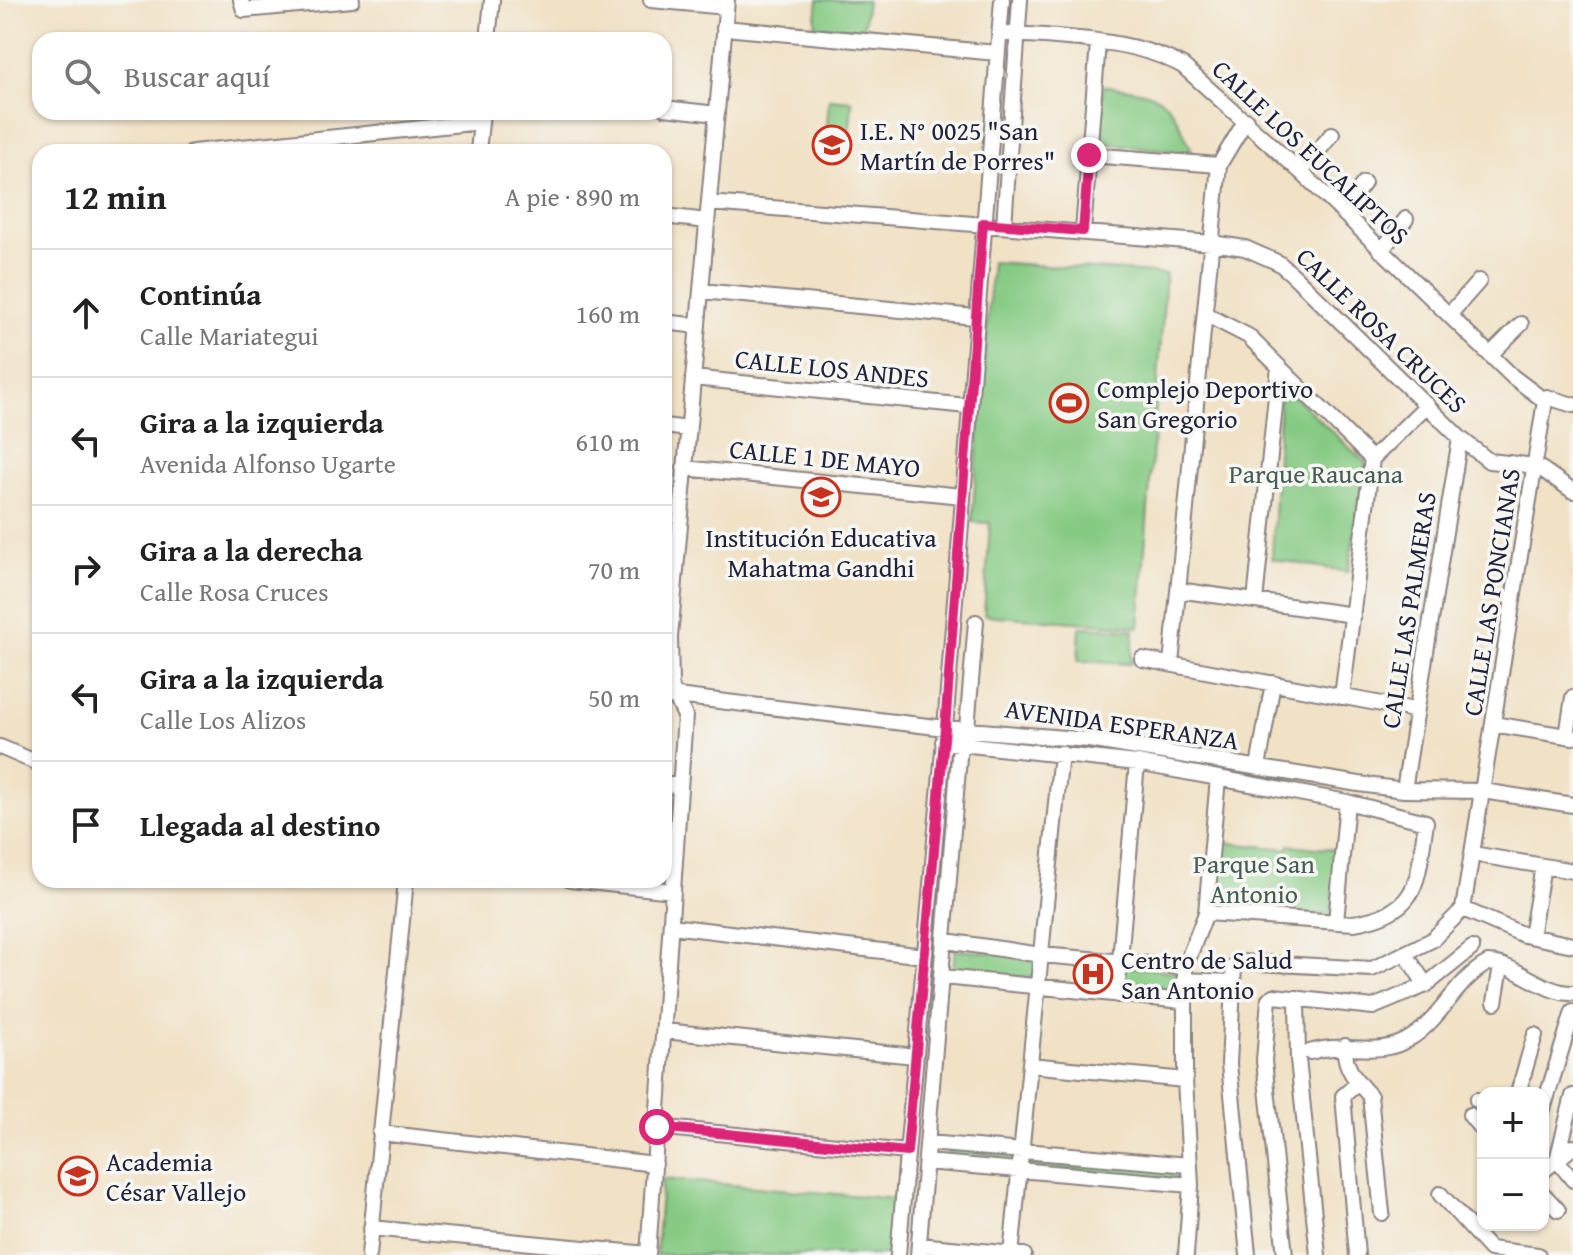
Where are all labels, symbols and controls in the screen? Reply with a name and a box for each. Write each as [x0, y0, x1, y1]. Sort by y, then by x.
search box [32, 32, 672, 120]
street label: CALLE LOS EUCALIPTOS [1204, 50, 1418, 254]
icon: search [60, 54, 104, 98]
text: Buscar aquí [124, 54, 270, 98]
place label: I.E. N° 0025 "San Martín de Porres" [860, 111, 1055, 180]
school or university icon: I.E. N° 0025 "San Martín de Porres" [811, 124, 853, 166]
route end [1071, 137, 1107, 173]
text: 12 min [64, 172, 166, 221]
text: A pie · 890 m [505, 177, 640, 216]
street label: CALLE ROSA CRUCES [1288, 238, 1476, 422]
text: Continúa [140, 272, 262, 316]
icon: ahead [64, 291, 108, 335]
text: 160 m [575, 294, 640, 333]
text: Calle Mariategui [140, 316, 319, 355]
street label: CALLE LOS ANDES [733, 338, 931, 398]
place label: Complejo Deportivo San Gregorio [1097, 369, 1313, 438]
sports icon: Complejo Deportivo San Gregorio [1048, 382, 1090, 424]
text: Gira a la izquierda [140, 400, 384, 444]
icon: left [64, 419, 108, 463]
text: 610 m [575, 422, 640, 461]
street label: CALLE 1 DE MAYO [728, 429, 922, 487]
text: Avenida Alfonso Ugarte [140, 444, 396, 483]
park label: Parque Raucana [1229, 454, 1404, 493]
street label: CALLE LAS PONCIANAS [1452, 465, 1530, 719]
school or university icon: Institución Educativa Mahatma Gandhi [800, 476, 842, 518]
street label: CALLE LAS PALMERAS [1370, 489, 1446, 731]
place label: Institución Educativa Mahatma Gandhi [705, 518, 937, 587]
text: Gira a la derecha [140, 528, 363, 572]
icon: right [64, 547, 108, 591]
text: 70 m [588, 550, 640, 589]
text: Calle Rosa Cruces [140, 572, 328, 611]
text: Gira a la izquierda [140, 656, 384, 700]
icon: left [64, 675, 108, 719]
text: 50 m [588, 678, 640, 717]
street label: AVENIDA ESPERANZA [1003, 688, 1242, 760]
text: Calle Los Alizos [140, 700, 306, 739]
icon: arrive [64, 803, 108, 847]
text: Llegada al destino [140, 803, 381, 847]
park label: Parque San Antonio [1193, 844, 1315, 913]
place label: Centro de Salud San Antonio [1121, 940, 1293, 1009]
hospital icon: Centro de Salud San Antonio [1072, 953, 1114, 995]
map controls [1477, 1087, 1549, 1231]
button: + [1477, 1087, 1549, 1159]
route start [639, 1109, 675, 1145]
place label: Academia César Vallejo [106, 1142, 246, 1211]
school or university icon: Academia César Vallejo [57, 1155, 99, 1197]
button: − [1477, 1159, 1549, 1231]

